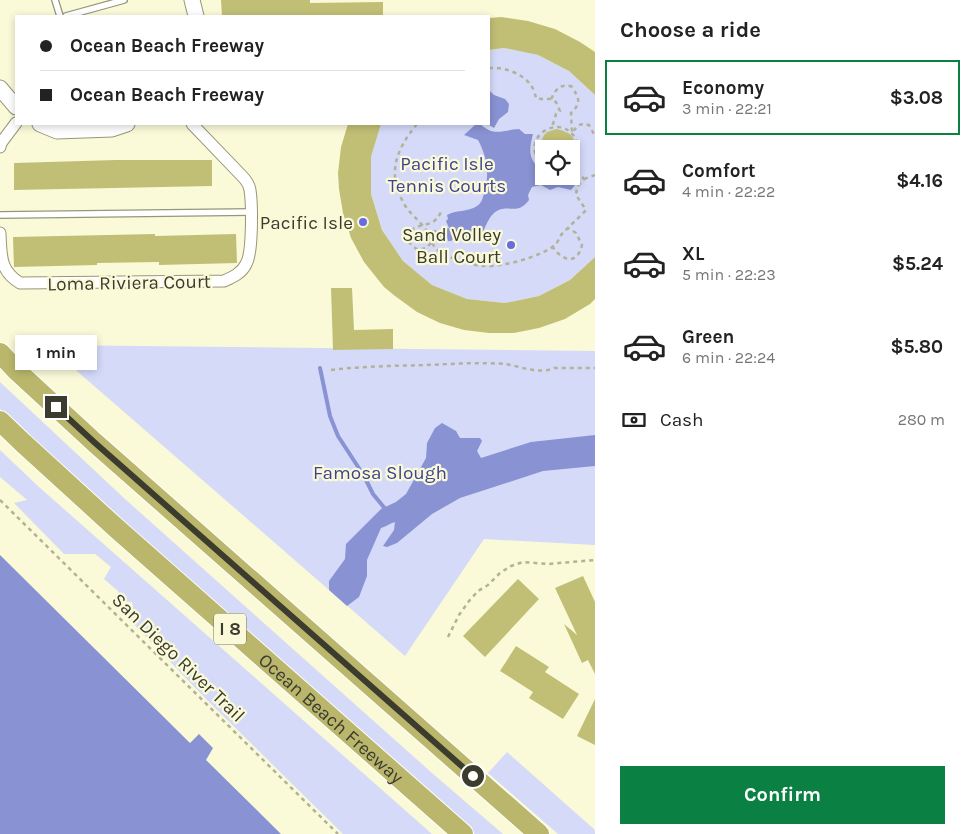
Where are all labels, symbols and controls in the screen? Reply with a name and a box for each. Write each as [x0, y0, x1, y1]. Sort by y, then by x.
text: Choose a ride [620, 17, 761, 43]
text: Ocean Beach Freeway [70, 35, 264, 57]
icon: car [622, 75, 667, 120]
text: Economy [682, 77, 764, 99]
text: Ocean Beach Freeway [70, 84, 264, 106]
text: $3.08 [890, 87, 943, 109]
text: 3 min · 22:21 [682, 99, 772, 118]
map controls [535, 140, 580, 185]
button: locate [535, 140, 580, 185]
park label: Pacific Isle Tennis Courts [388, 153, 506, 197]
icon: car [622, 158, 667, 203]
text: Comfort [682, 160, 756, 182]
text: $4.16 [896, 170, 943, 192]
text: 4 min · 22:22 [682, 182, 775, 201]
place label: Pacific Isle [260, 212, 353, 234]
marker: Pacific Isle [357, 216, 369, 228]
place label: Sand Volley Ball Court [402, 224, 501, 268]
marker: Sand Volley Ball Court [505, 239, 517, 251]
icon: car [622, 241, 667, 286]
text: XL [682, 243, 704, 265]
text: $5.24 [892, 253, 943, 275]
text: 5 min · 22:23 [682, 265, 776, 284]
street label: Loma Riviera Court [47, 271, 211, 295]
icon: car [622, 324, 667, 369]
text: Green [682, 326, 734, 348]
callout: 1 min [15, 334, 97, 370]
text: $5.80 [890, 336, 943, 358]
text: 1 min [36, 343, 76, 362]
text: 6 min · 22:24 [682, 348, 775, 367]
route end [45, 396, 67, 418]
icon: cash [620, 406, 648, 434]
text: Cash [660, 409, 704, 431]
text: 280 m [898, 410, 945, 429]
park label: Famosa Slough [313, 462, 447, 484]
street label: San Diego River Trail [107, 589, 249, 727]
road number: I 8 [214, 614, 246, 644]
street label: Ocean Beach Freeway [254, 649, 408, 788]
route start [462, 765, 484, 787]
button: Confirm [620, 766, 945, 824]

